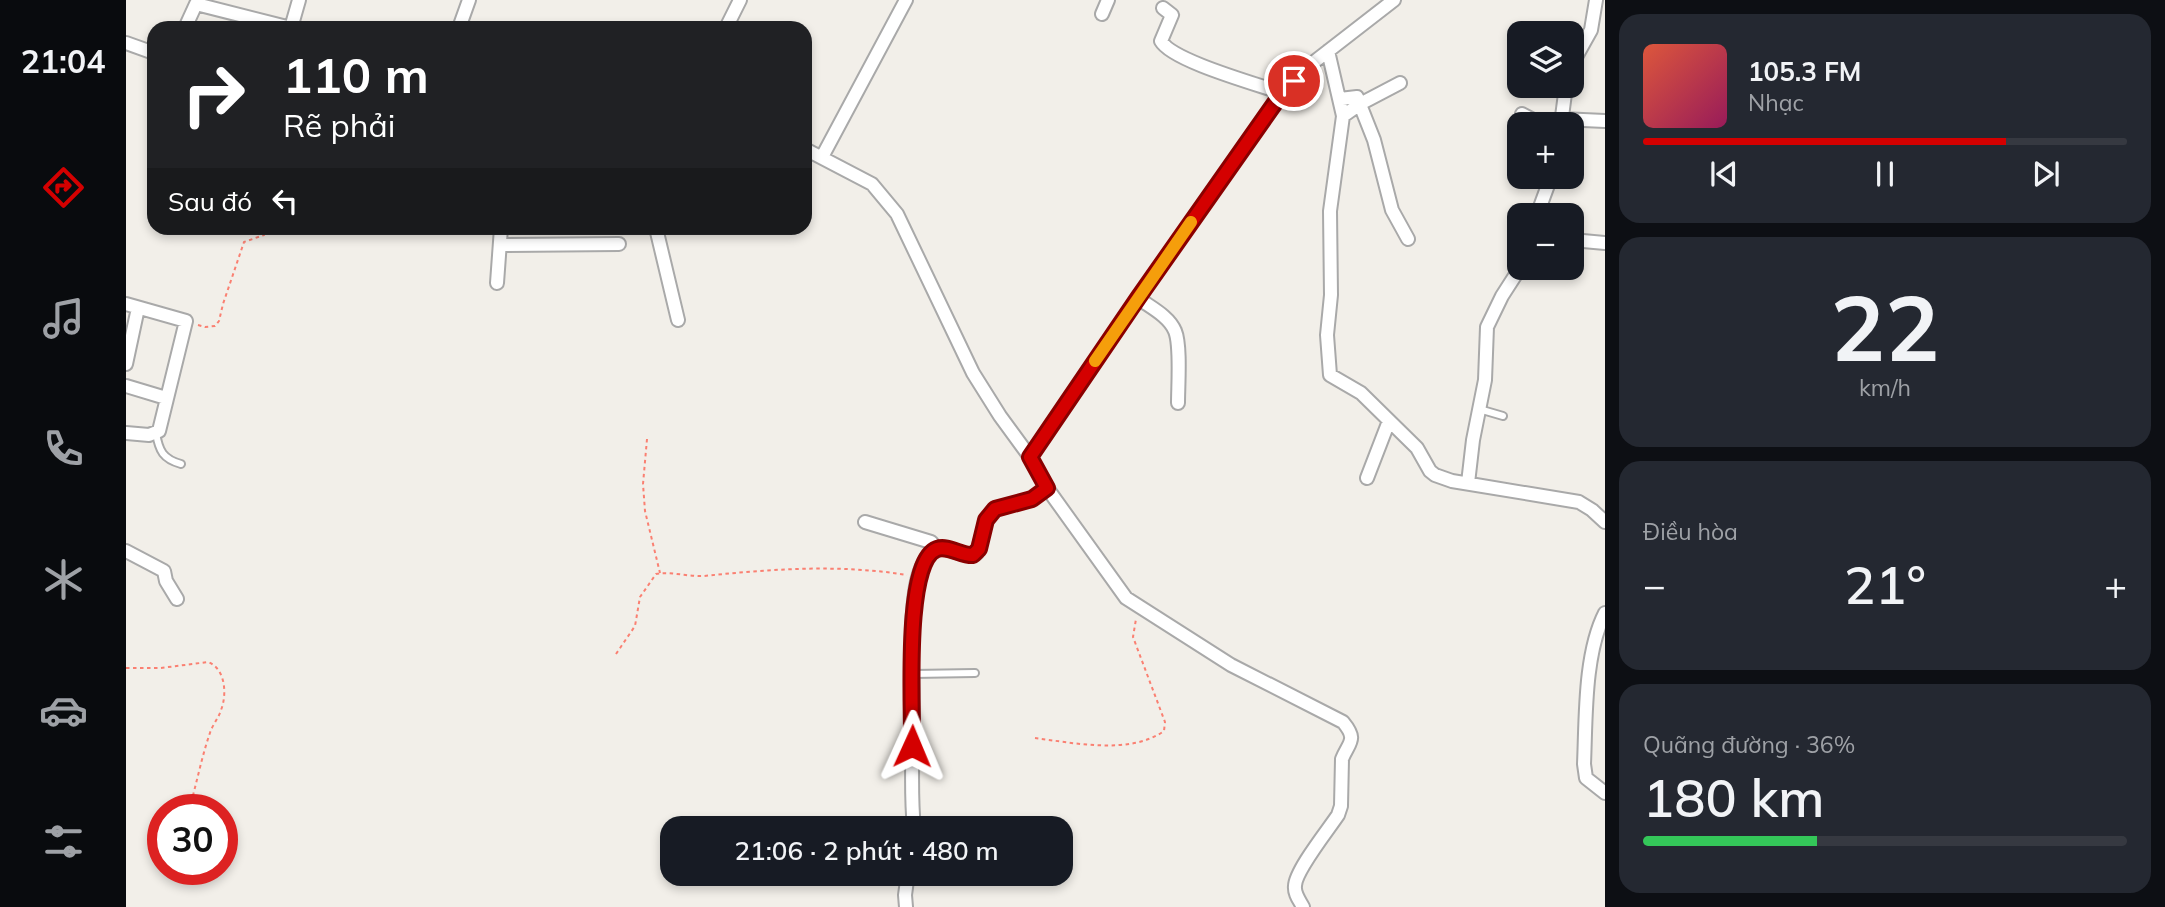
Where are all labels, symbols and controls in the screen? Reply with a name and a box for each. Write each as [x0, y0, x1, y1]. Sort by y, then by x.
map controls [1507, 21, 1584, 280]
button: layers [1507, 21, 1584, 98]
text: 21:04 [21, 41, 105, 81]
text: 110 m [283, 44, 429, 105]
icon: right [168, 49, 259, 140]
pin [1264, 51, 1324, 111]
text: 105.3 FM [1748, 55, 1861, 88]
icon: arrive [1275, 62, 1313, 100]
text: Nhạc [1748, 88, 1804, 117]
text: Rẽ phải [283, 105, 395, 145]
button: + [1507, 112, 1584, 189]
icon: previous [1705, 155, 1743, 193]
icon: pause [1866, 155, 1904, 193]
icon: next [2027, 155, 2065, 193]
icon: directions [39, 163, 88, 212]
icon: left [266, 182, 304, 220]
text: Sau đó [168, 185, 252, 218]
button: − [1507, 203, 1584, 280]
text: 22 [1830, 270, 1940, 384]
icon: music [39, 294, 88, 343]
text: km/h [1859, 373, 1911, 402]
icon: phone [39, 424, 88, 473]
text: Điều hòa [1643, 517, 1738, 546]
text: 21° [1844, 552, 1926, 617]
icon: climate [39, 555, 88, 604]
text: − [1643, 561, 1666, 609]
text: + [2104, 561, 2127, 609]
icon: car [39, 686, 88, 735]
position arrow [875, 709, 949, 783]
text: Quãng đường · 36% [1643, 730, 1855, 759]
text: 180 km [1643, 765, 1824, 830]
speed limit sign: 30 [147, 794, 238, 885]
icon: filters [39, 817, 88, 866]
text: 21:06 · 2 phút · 480 m [734, 834, 999, 867]

